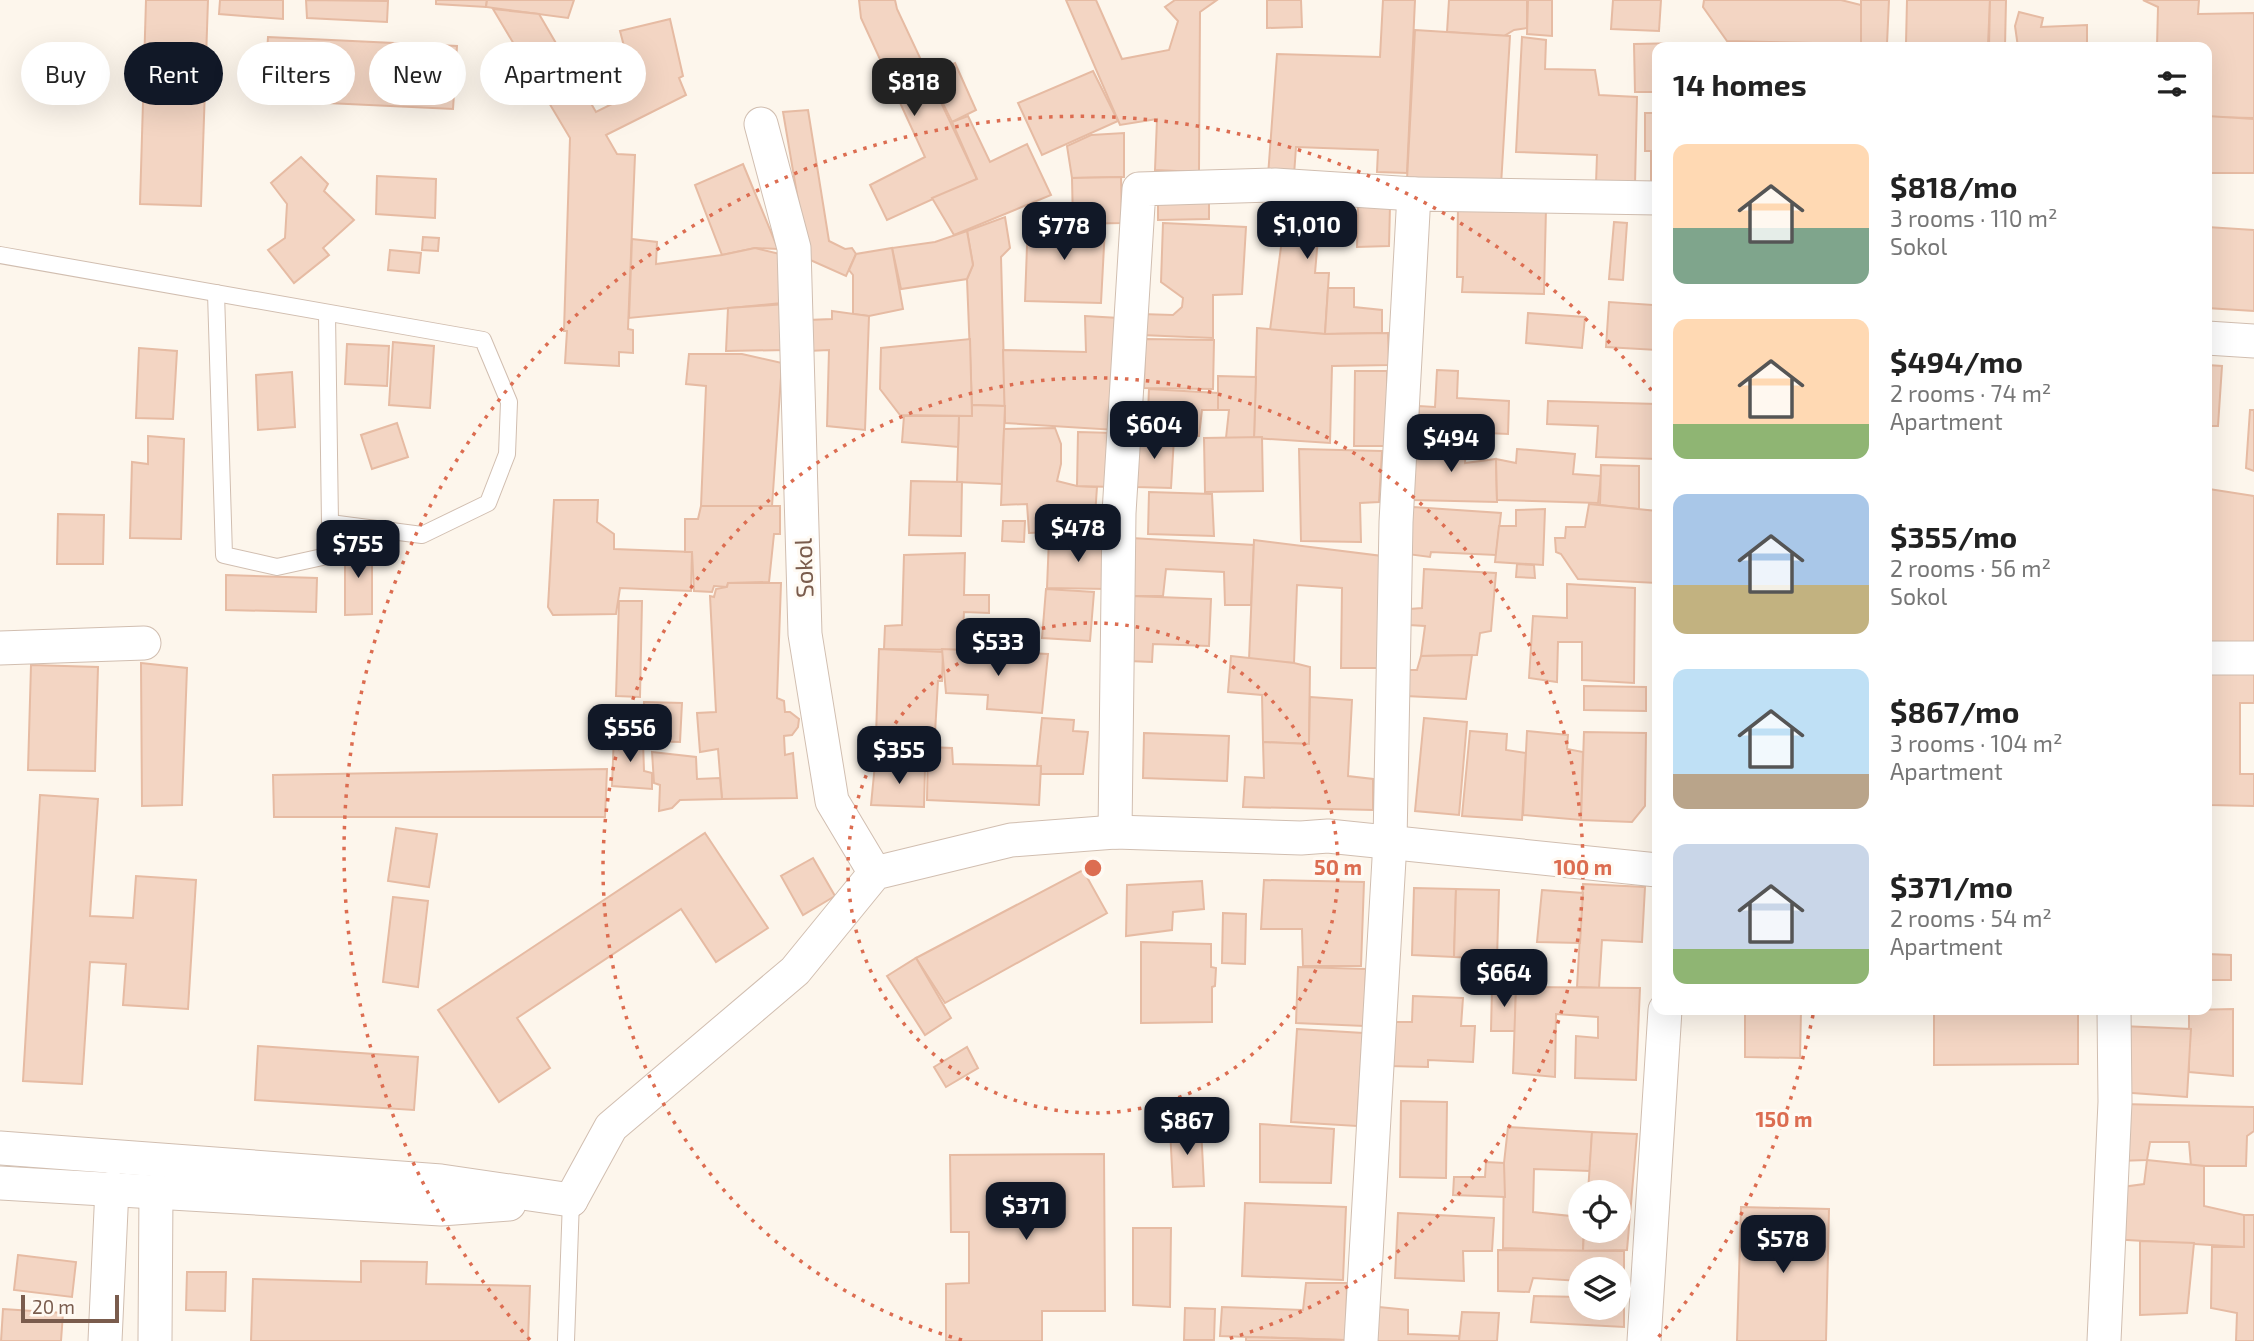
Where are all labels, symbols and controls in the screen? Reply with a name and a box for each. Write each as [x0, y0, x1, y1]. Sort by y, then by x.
chip: Buy [21, 42, 110, 105]
chip: Rent [124, 42, 223, 105]
chip: Filters [237, 42, 355, 105]
chip: New [369, 42, 466, 105]
chip: Apartment [480, 42, 646, 105]
pin: $818 [873, 58, 955, 118]
icon: filters [2153, 65, 2191, 103]
text: 14 homes [1673, 66, 1807, 102]
text: $818 [888, 67, 940, 95]
text: $818/mo [1890, 168, 2018, 204]
icon: home [1729, 172, 1813, 256]
pin: $778 [1023, 202, 1105, 262]
pin: $1,010 [1250, 202, 1364, 261]
text: 3 rooms · 110 m² [1890, 204, 2057, 232]
text: $1,010 [1273, 210, 1341, 238]
text: $778 [1038, 211, 1090, 239]
text: Sokol [1890, 232, 1947, 260]
text: $494/mo [1890, 343, 2023, 379]
icon: home [1729, 347, 1813, 431]
text: 2 rooms · 74 m² [1890, 379, 2051, 407]
pin: $604 [1113, 402, 1195, 461]
text: Apartment [1890, 407, 2003, 435]
text: $604 [1126, 410, 1182, 438]
pin: $494 [1410, 414, 1492, 474]
text: $494 [1423, 423, 1479, 451]
pin: $478 [1037, 504, 1119, 564]
text: $478 [1051, 513, 1105, 541]
text: $355/mo [1890, 518, 2017, 554]
pin: $755 [317, 520, 399, 580]
icon: home [1729, 522, 1813, 606]
text: $755 [333, 529, 383, 557]
street label: Sokol [787, 538, 819, 598]
text: 2 rooms · 56 m² [1890, 554, 2051, 582]
text: Sokol [1890, 582, 1947, 610]
pin: $533 [957, 618, 1039, 678]
text: $533 [972, 627, 1024, 655]
text: $867/mo [1890, 693, 2019, 729]
icon: home [1729, 697, 1813, 781]
pin: $556 [589, 704, 671, 764]
text: $556 [604, 713, 656, 741]
pin: $355 [858, 726, 940, 786]
text: 3 rooms · 104 m² [1890, 729, 2062, 757]
text: $355 [873, 735, 925, 763]
text: Apartment [1890, 757, 2003, 785]
text: 50 m [1314, 854, 1362, 879]
text: 100 m [1554, 854, 1612, 879]
centre of rings [1081, 856, 1105, 880]
text: $371/mo [1890, 868, 2013, 904]
icon: home [1729, 872, 1813, 956]
text: 2 rooms · 54 m² [1890, 904, 2052, 932]
text: Apartment [1890, 932, 2003, 960]
pin: $664 [1463, 950, 1545, 1009]
text: $664 [1476, 958, 1532, 986]
pin: $867 [1146, 1098, 1228, 1157]
text: $867 [1160, 1106, 1214, 1134]
text: 150 m [1756, 1106, 1812, 1131]
map controls [1568, 1180, 1631, 1320]
button: locate [1568, 1180, 1631, 1243]
pin: $371 [985, 1182, 1067, 1242]
text: $371 [1002, 1191, 1050, 1219]
pin: $578 [1742, 1216, 1824, 1275]
text: $578 [1757, 1224, 1809, 1252]
button: layers [1568, 1257, 1631, 1320]
scale bar [21, 1292, 119, 1324]
text: 20 m [32, 1295, 75, 1318]

